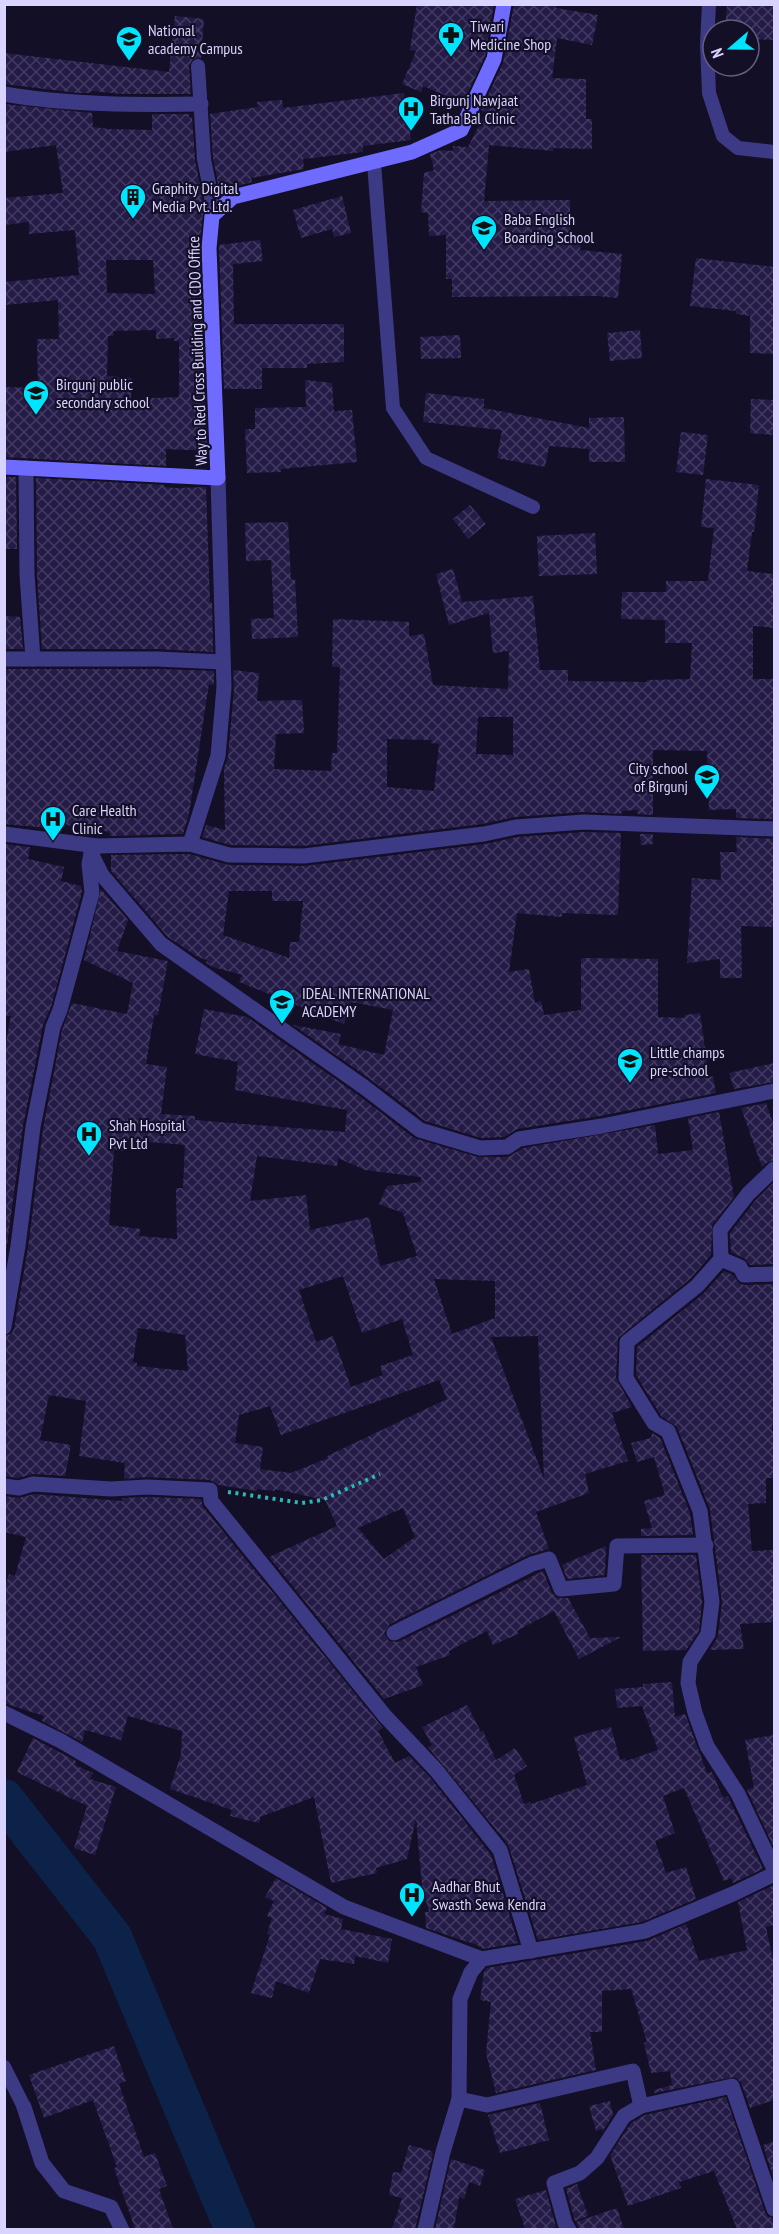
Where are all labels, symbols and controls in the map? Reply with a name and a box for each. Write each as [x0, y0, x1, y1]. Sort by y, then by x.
place label: Tiwari Medicine Shop [470, 16, 551, 54]
north arrow [701, 18, 761, 78]
place label: National academy Campus [148, 20, 243, 58]
pharmacy icon: Tiwari Medicine Shop [436, 20, 466, 58]
school or university icon: National academy Campus [114, 24, 144, 62]
text: N [706, 46, 728, 61]
place label: Birgunj Nawjaat Tatha Bal Clinic [430, 90, 519, 128]
hospital icon: Birgunj Nawjaat Tatha Bal Clinic [396, 94, 426, 132]
place label: Graphity Digital Media Pvt. Ltd. [152, 178, 238, 216]
building icon: Graphity Digital Media Pvt. Ltd. [118, 182, 148, 220]
place label: Baba English Boarding School [504, 209, 594, 247]
school or university icon: Baba English Boarding School [469, 213, 499, 251]
street label: Way to Red Cross Building and CDO Office [183, 236, 211, 466]
place label: Birgunj public secondary school [56, 374, 150, 412]
school or university icon: Birgunj public secondary school [21, 378, 51, 416]
place label: City school of Birgunj [628, 758, 688, 796]
school or university icon: City school of Birgunj [692, 762, 722, 800]
place label: Care Health Clinic [72, 800, 137, 838]
hospital icon: Care Health Clinic [38, 804, 68, 842]
place label: IDEAL INTERNATIONAL ACADEMY [302, 983, 430, 1021]
school or university icon: IDEAL INTERNATIONAL ACADEMY [267, 987, 297, 1025]
place label: Little champs pre-school [650, 1042, 725, 1080]
school or university icon: Little champs pre-school [615, 1046, 645, 1084]
place label: Shah Hospital Pvt Ltd [109, 1115, 186, 1153]
hospital icon: Shah Hospital Pvt Ltd [74, 1119, 104, 1157]
place label: Aadhar Bhut Swasth Sewa Kendra [432, 1876, 546, 1914]
hospital icon: Aadhar Bhut Swasth Sewa Kendra [397, 1880, 427, 1918]

